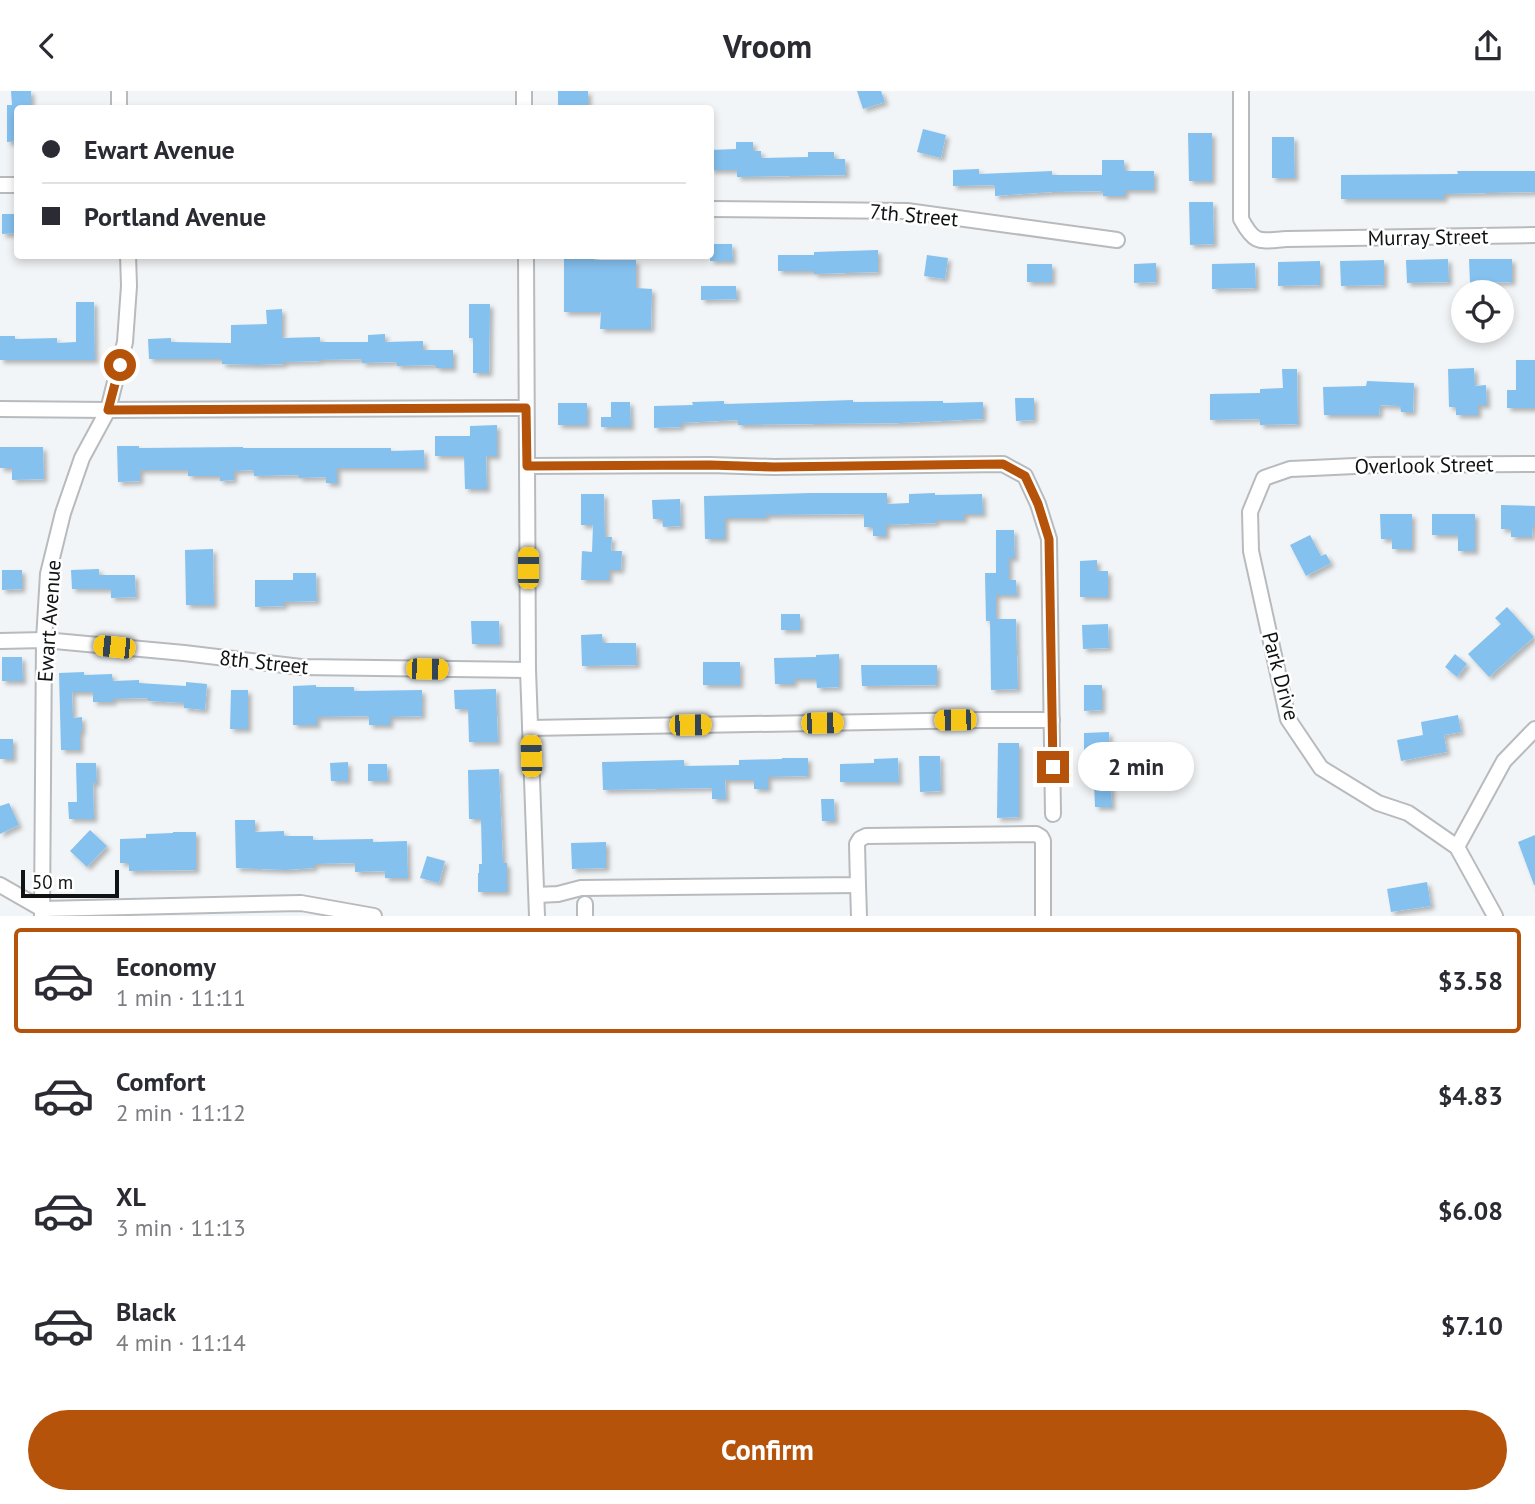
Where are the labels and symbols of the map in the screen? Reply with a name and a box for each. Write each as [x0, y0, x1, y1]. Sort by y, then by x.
street label: 7th Street [869, 198, 959, 232]
street label: Murray Street [1367, 222, 1489, 252]
route start [104, 349, 136, 381]
street label: Overlook Street [1354, 450, 1494, 480]
car [518, 547, 539, 589]
street label: Ewart Avenue [31, 559, 67, 683]
street label: Park Drive [1256, 629, 1306, 723]
car [93, 634, 136, 660]
street label: 8th Street [218, 644, 310, 680]
car [406, 658, 449, 680]
car [934, 709, 977, 731]
car [801, 712, 844, 734]
car [669, 714, 712, 736]
car [520, 735, 543, 777]
callout: 2 min [1078, 743, 1193, 791]
route end [1037, 751, 1069, 783]
scale bar [21, 867, 119, 899]

